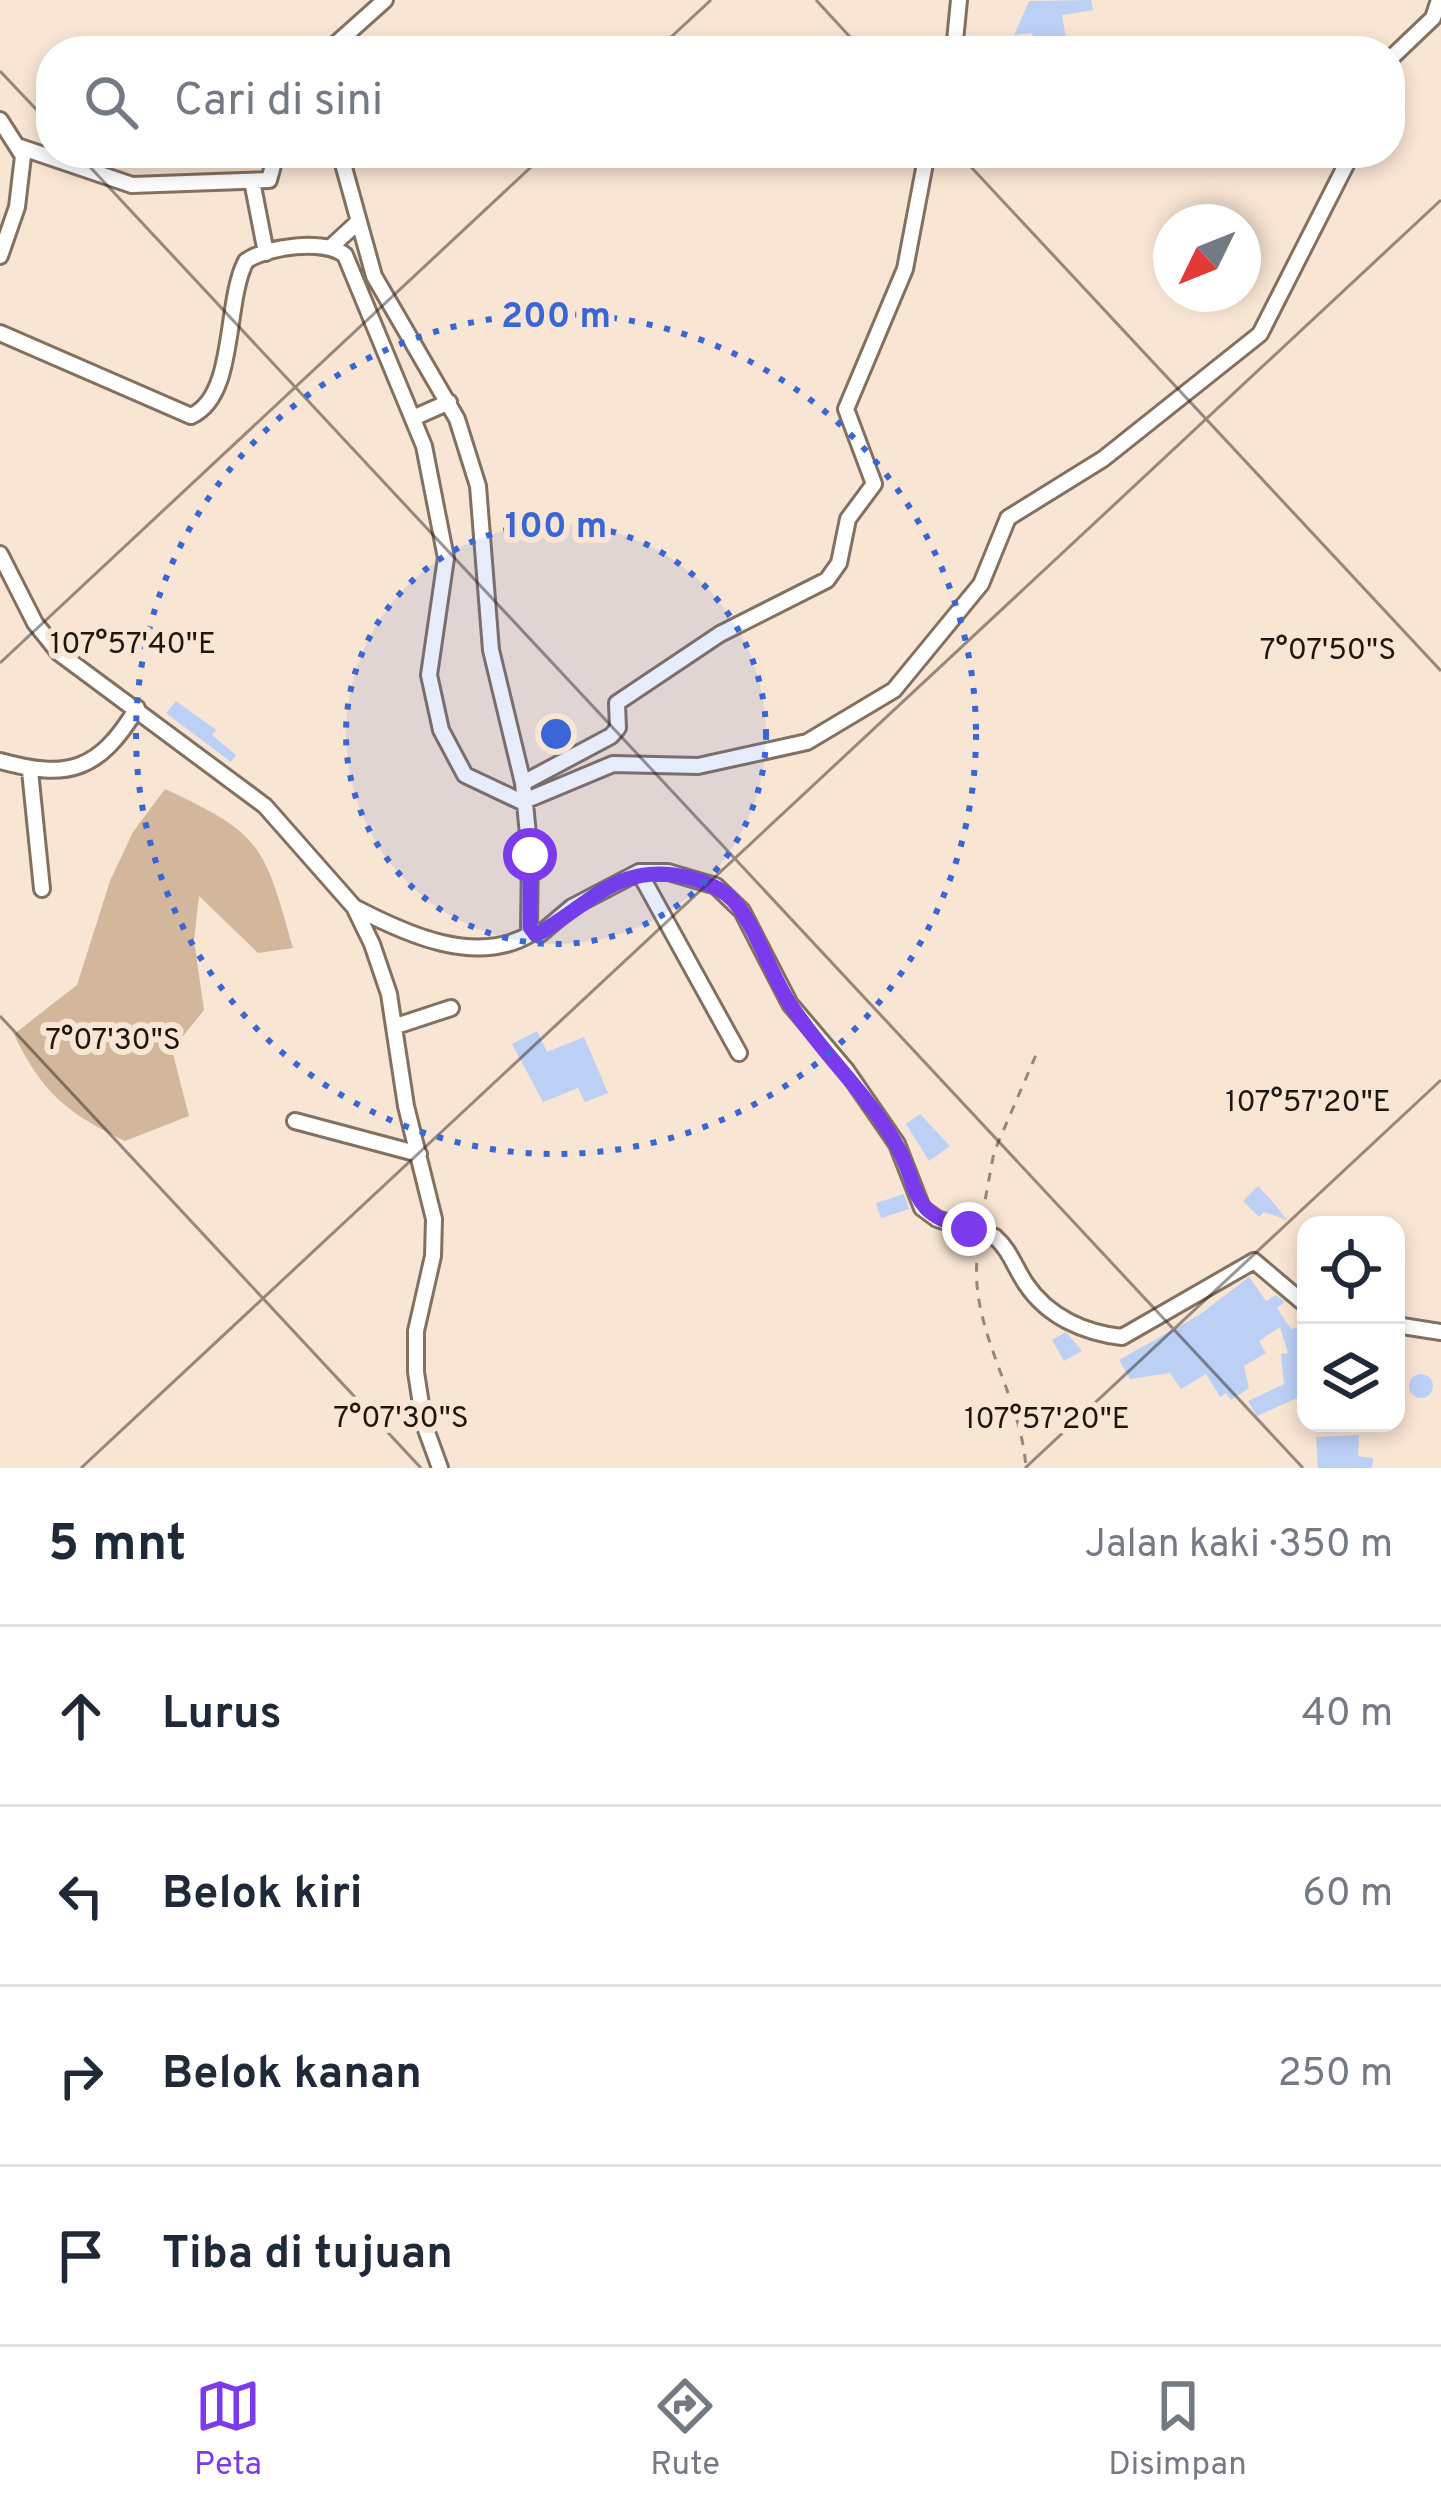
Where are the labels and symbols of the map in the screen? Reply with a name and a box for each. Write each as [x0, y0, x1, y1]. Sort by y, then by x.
north arrow [1153, 204, 1261, 312]
text: 200 m [501, 295, 611, 341]
text: 100 m [505, 505, 607, 551]
text: 107°57'40"E [50, 627, 216, 664]
text: 7°07'50"S [1260, 633, 1396, 670]
centre of rings [535, 713, 577, 755]
route start [503, 828, 557, 882]
text: 7°07'30"S [45, 1023, 181, 1060]
text: 107°57'20"E [1225, 1085, 1391, 1122]
route end [942, 1202, 996, 1256]
text: 7°07'30"S [333, 1401, 469, 1438]
text: 107°57'20"E [964, 1402, 1130, 1439]

